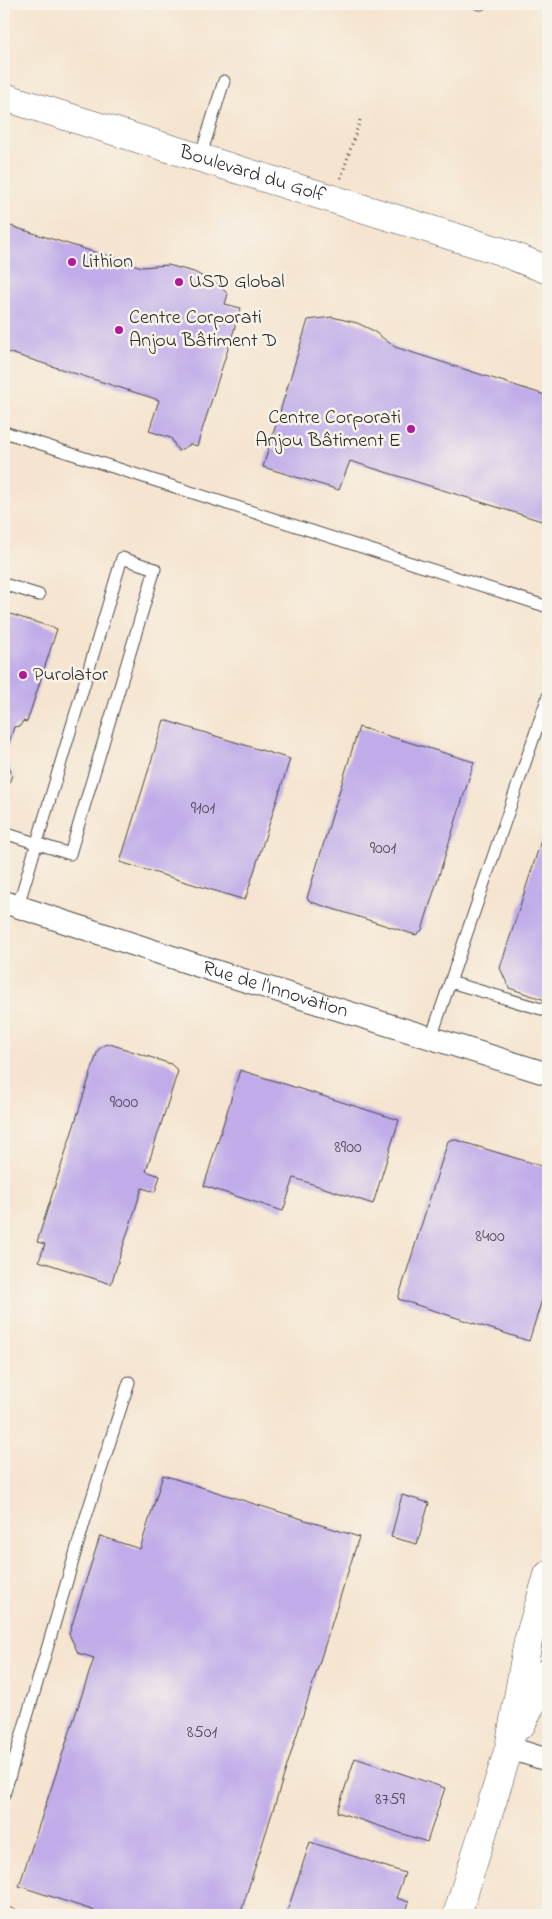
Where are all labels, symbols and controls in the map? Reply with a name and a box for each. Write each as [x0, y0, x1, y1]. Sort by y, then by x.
street label: Boulevard du Golf [175, 138, 330, 211]
place label: Lithion [82, 248, 133, 277]
marker: Lithion [66, 256, 78, 268]
place label: USD Global [189, 268, 285, 297]
marker: USD Global [173, 276, 185, 288]
place label: Centre Corporati Anjou Bâtiment D [129, 304, 277, 356]
marker: Centre Corporati Anjou Bâtiment D [113, 324, 125, 336]
place label: Centre Corporati Anjou Bâtiment E [255, 404, 401, 456]
marker: Centre Corporati Anjou Bâtiment E [405, 423, 417, 435]
place label: Purolator [33, 661, 109, 690]
marker: Purolator [17, 669, 29, 681]
house number: 9101 [191, 796, 216, 822]
house number: 9001 [370, 836, 397, 862]
street label: Rue de l'Innovation [199, 953, 352, 1026]
house number: 9000 [110, 1090, 139, 1116]
house number: 8900 [334, 1135, 362, 1161]
house number: 8400 [475, 1224, 505, 1250]
house number: 8501 [187, 1720, 218, 1746]
house number: 8759 [375, 1787, 406, 1813]

